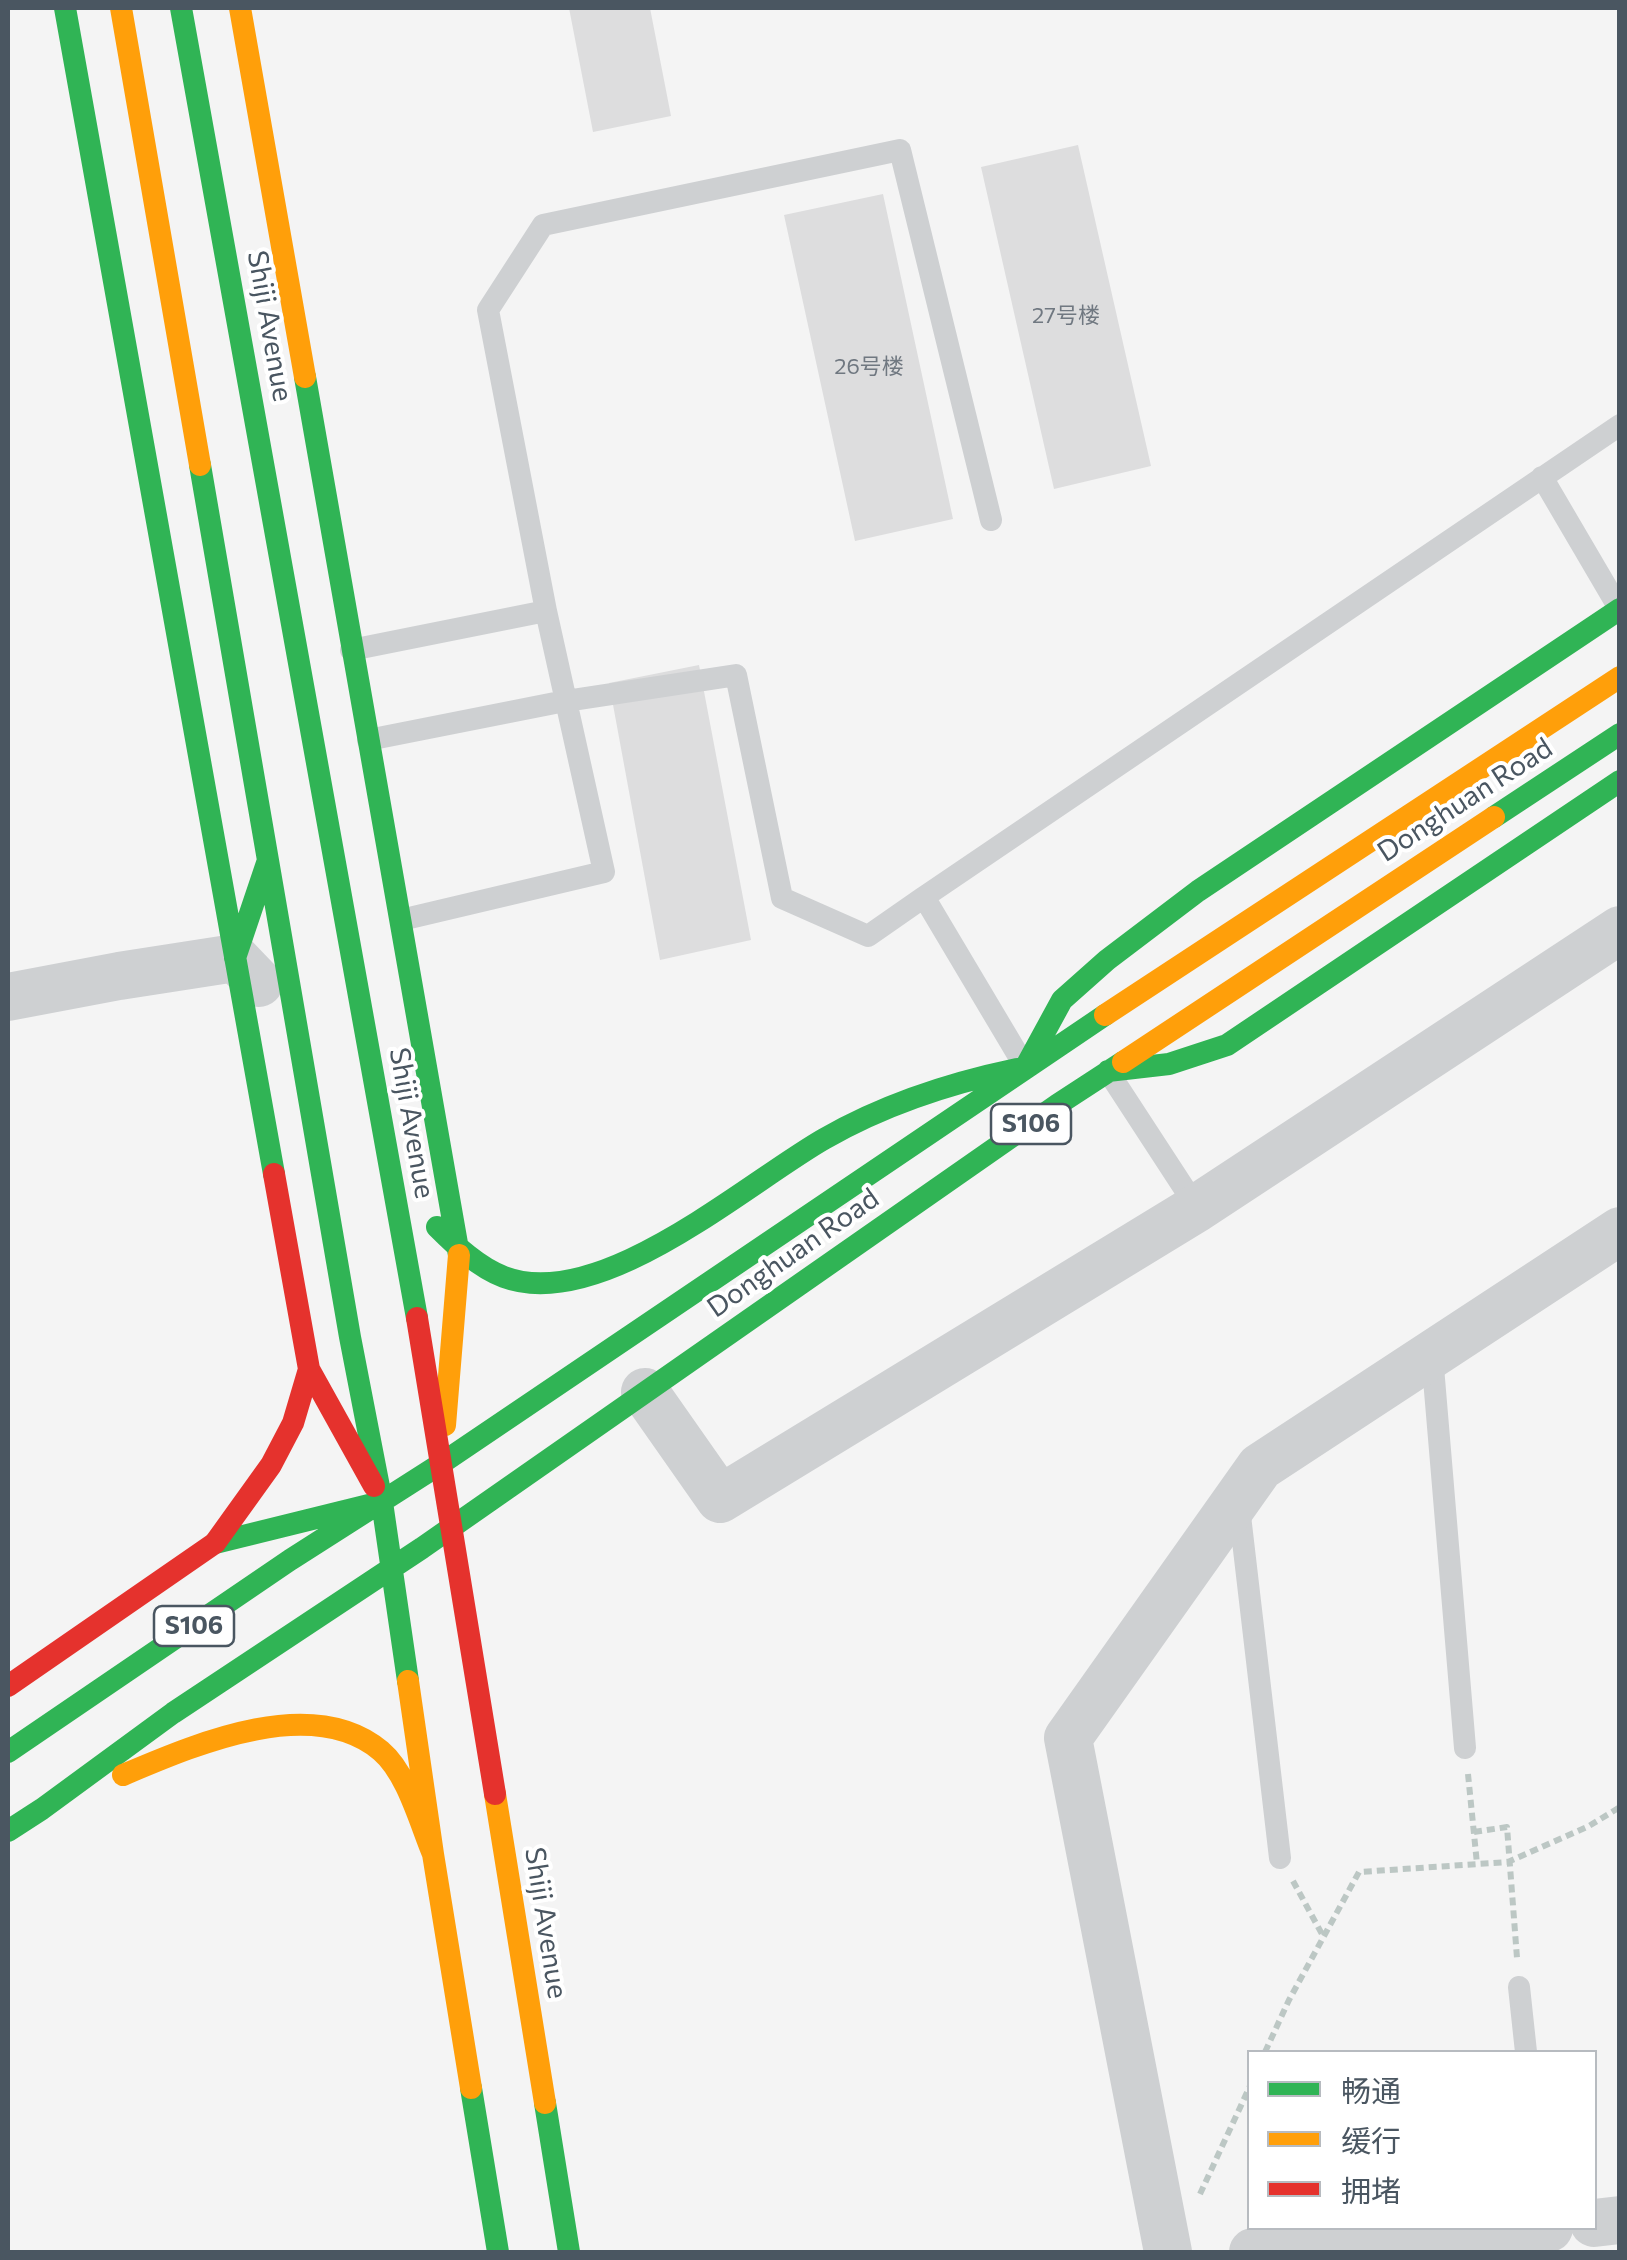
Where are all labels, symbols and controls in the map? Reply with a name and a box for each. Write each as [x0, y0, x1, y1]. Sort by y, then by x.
street label: Shiji Avenue [240, 248, 300, 404]
house number: 27号楼 [1032, 303, 1100, 329]
house number: 26号楼 [834, 354, 904, 380]
street label: Donghuan Road [1371, 731, 1559, 869]
street label: Shiji Avenue [382, 1045, 442, 1201]
road number: S106 [991, 1104, 1071, 1144]
street label: Donghuan Road [701, 1181, 885, 1325]
road number: S106 [154, 1606, 234, 1646]
street label: Shiji Avenue [517, 1845, 575, 2001]
legend [1247, 2050, 1597, 2230]
text: 畅通 [1341, 2071, 1401, 2108]
text: 缓行 [1341, 2121, 1401, 2158]
text: 拥堵 [1341, 2171, 1401, 2208]

